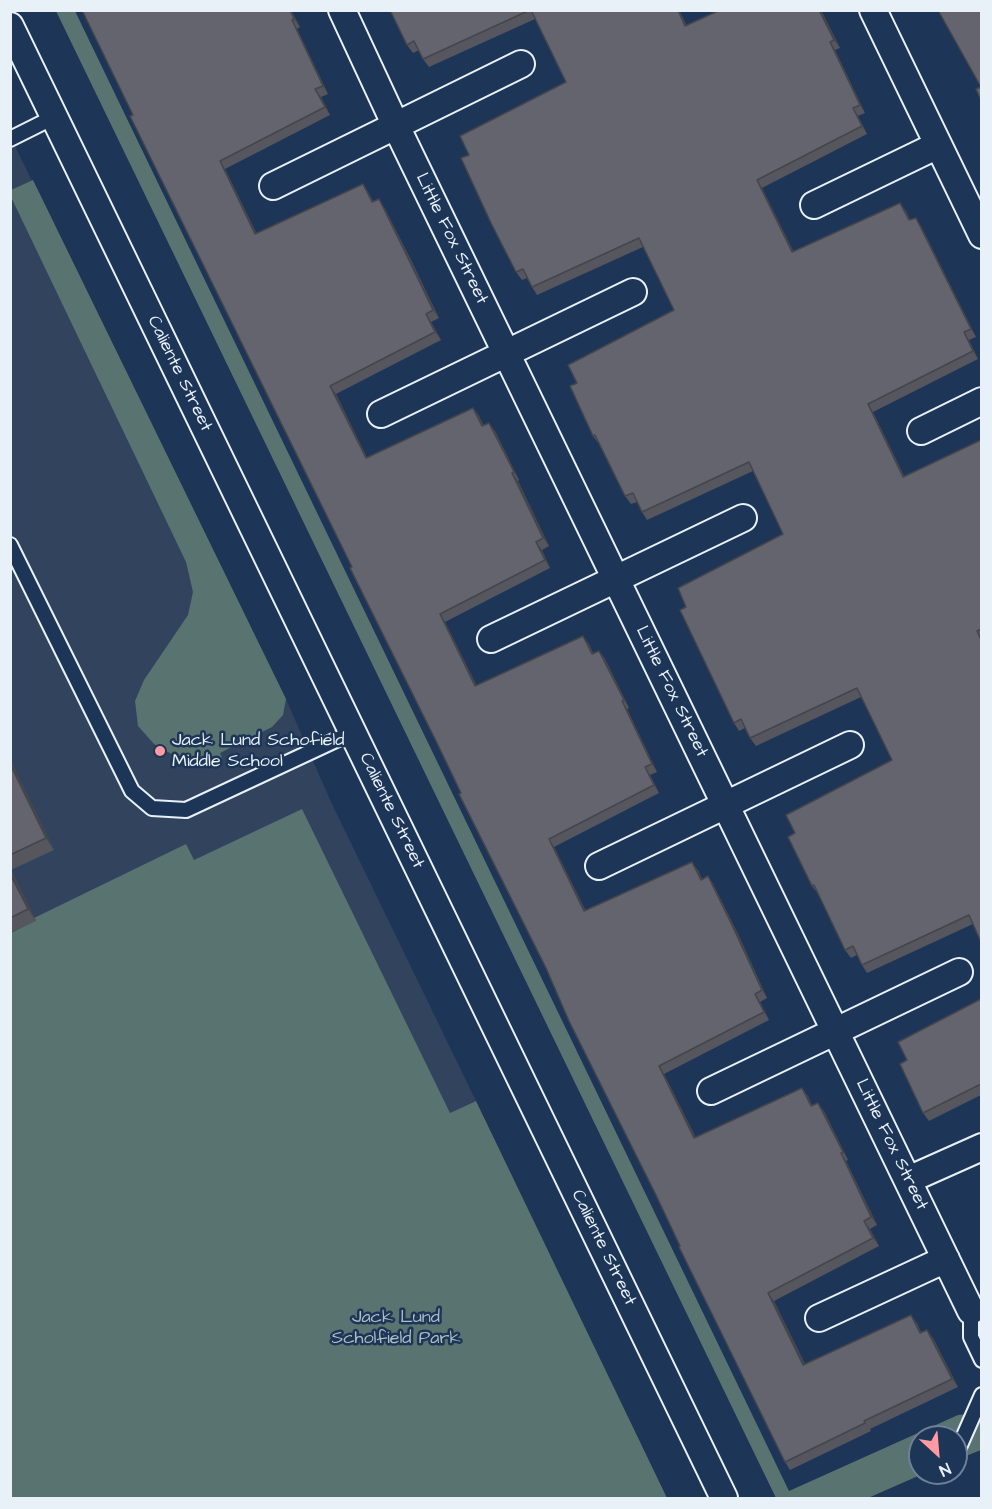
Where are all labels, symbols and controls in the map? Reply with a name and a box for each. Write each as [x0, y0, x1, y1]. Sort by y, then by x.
street label: Little Fox Street [410, 170, 492, 308]
street label: Caliente Street [142, 313, 216, 435]
street label: Little Fox Street [630, 623, 712, 761]
place label: Jack Lund Schofield Middle School [172, 730, 345, 772]
marker: Jack Lund Schofield Middle School [153, 744, 167, 758]
street label: Caliente Street [354, 750, 428, 872]
street label: Little Fox Street [850, 1076, 932, 1214]
street label: Caliente Street [566, 1187, 640, 1309]
park label: Jack Lund Scholfield Park [332, 1307, 460, 1350]
north arrow [908, 1425, 968, 1485]
text: N [936, 1457, 954, 1481]

